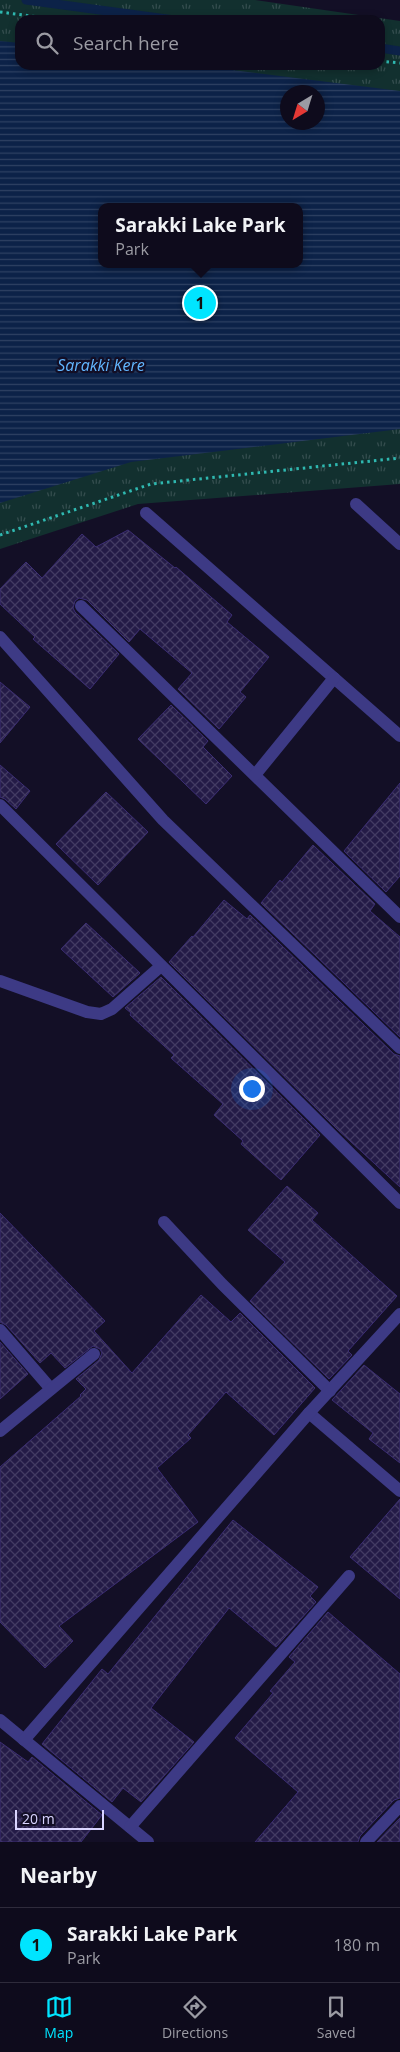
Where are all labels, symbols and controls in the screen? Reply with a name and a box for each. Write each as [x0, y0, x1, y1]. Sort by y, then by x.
search box [15, 15, 385, 70]
icon: search [33, 29, 61, 57]
text: Search here [73, 30, 179, 56]
north arrow [280, 85, 325, 130]
popup [98, 203, 303, 268]
text: Sarakki Lake Park [115, 212, 286, 238]
text: Park [115, 238, 149, 260]
pin: 1 [184, 284, 216, 322]
water label: Sarakki Kere [57, 354, 145, 376]
your location [239, 1076, 265, 1102]
scale bar [15, 1807, 104, 1830]
text: 20 m [22, 1809, 55, 1828]
text: Nearby [20, 1861, 97, 1889]
text: Sarakki Lake Park [67, 1921, 237, 1947]
text: 1 [31, 1934, 41, 1956]
text: 180 m [334, 1934, 380, 1956]
text: Park [67, 1947, 100, 1969]
tab: Map [44, 1993, 73, 2042]
tab: Directions [162, 1993, 228, 2042]
tab: Saved [317, 1993, 356, 2042]

